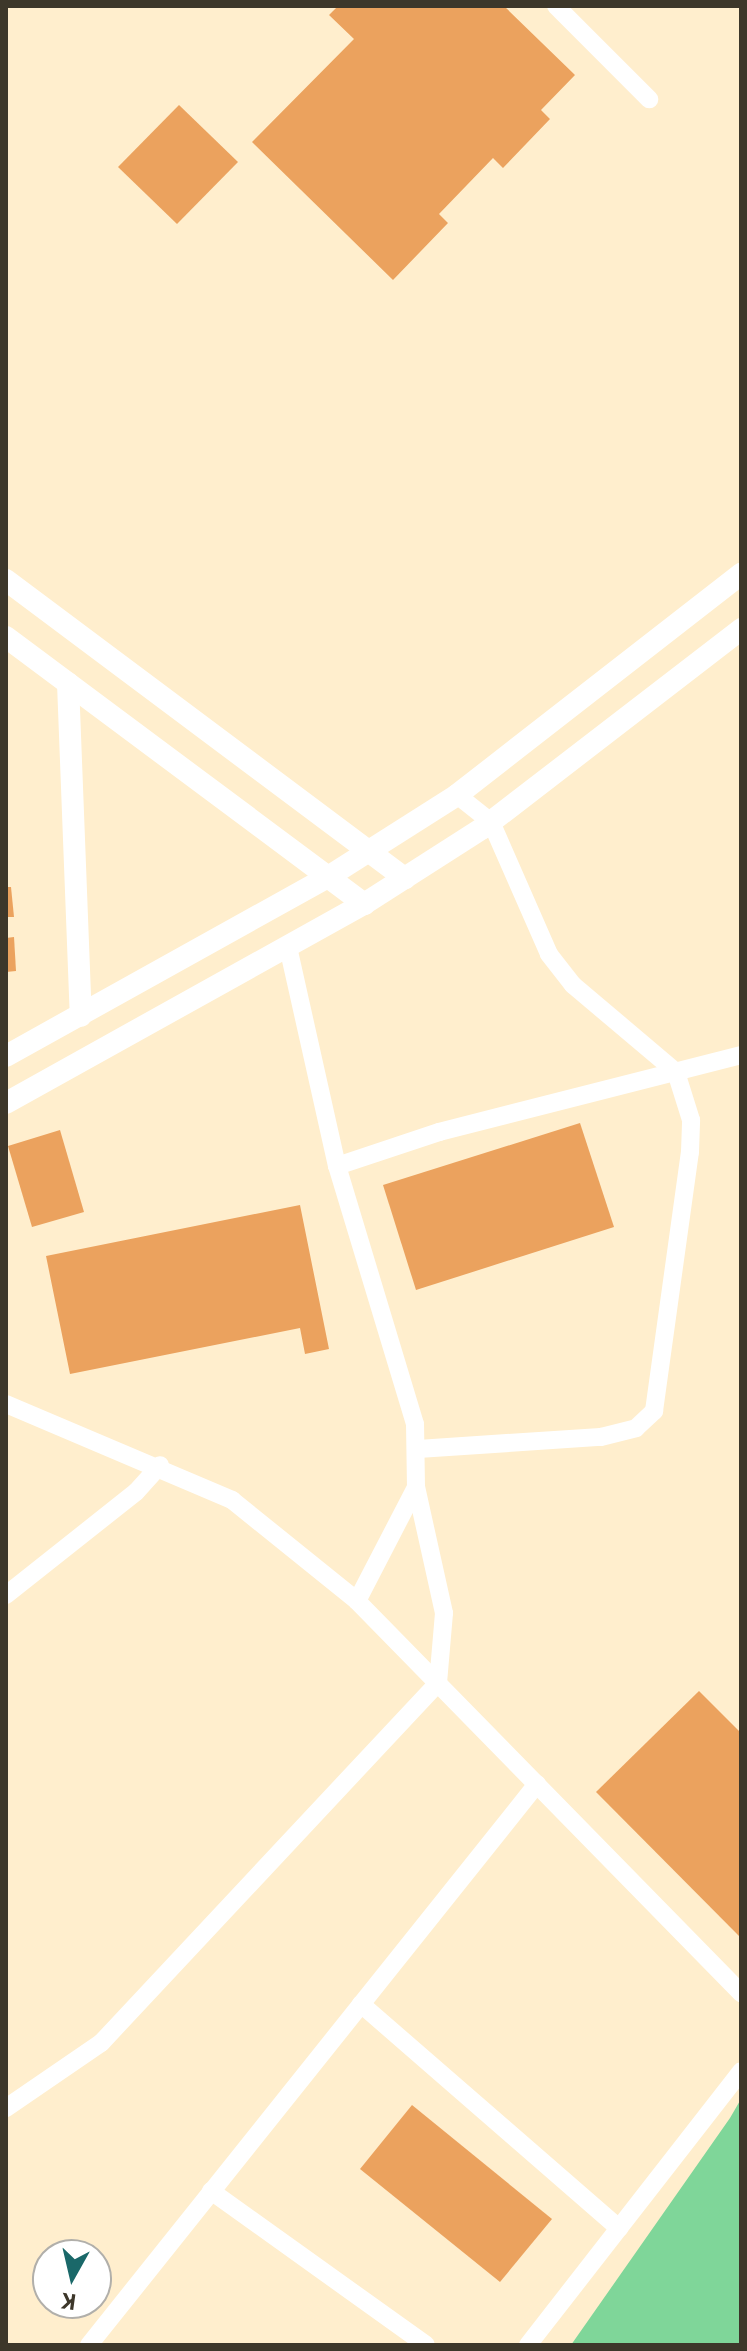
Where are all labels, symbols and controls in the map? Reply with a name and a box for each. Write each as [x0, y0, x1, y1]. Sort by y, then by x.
north arrow [32, 2239, 112, 2319]
text: K [60, 2288, 78, 2315]

